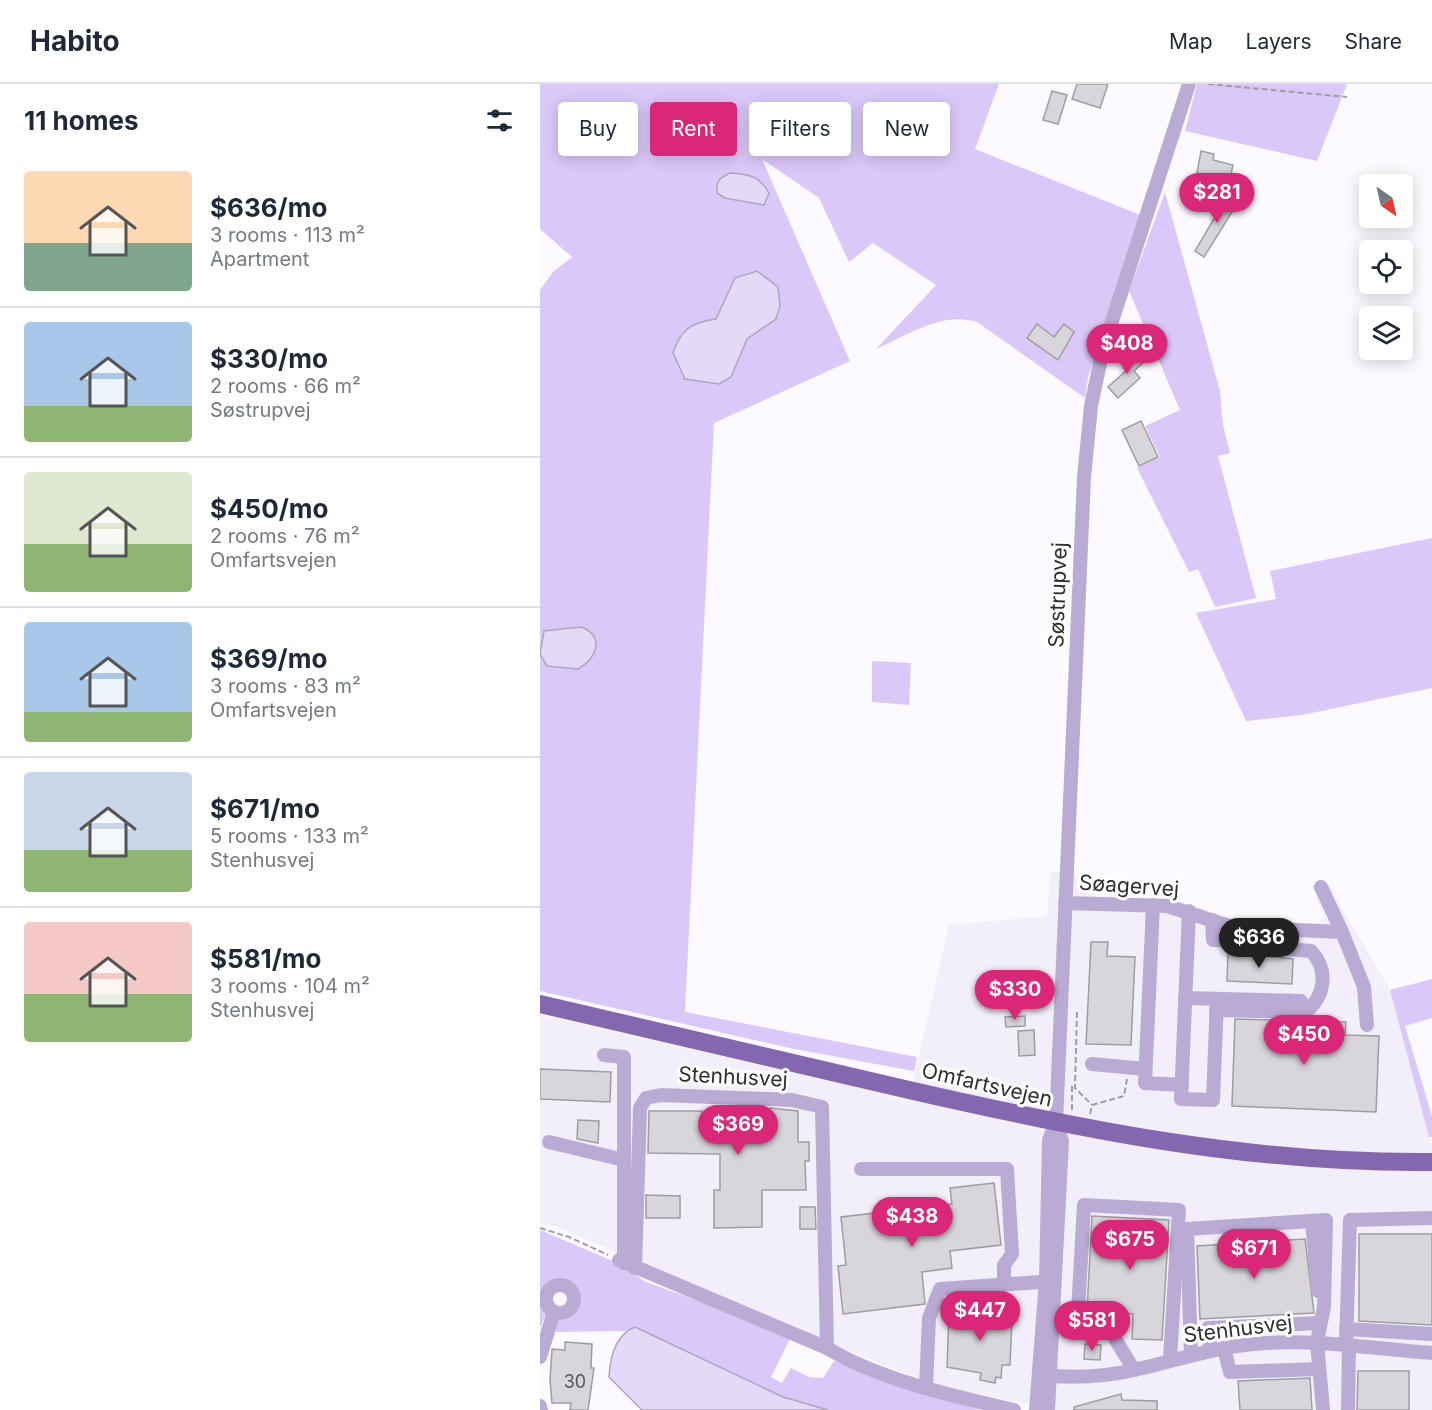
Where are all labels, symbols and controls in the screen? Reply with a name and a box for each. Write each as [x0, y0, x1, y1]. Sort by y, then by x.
text: Habito [30, 24, 120, 58]
text: Map [1169, 29, 1213, 54]
text: Layers [1246, 29, 1312, 54]
text: Share [1345, 29, 1402, 54]
chip: Buy [558, 102, 638, 156]
chip: Rent [650, 102, 737, 156]
chip: Filters [749, 102, 851, 156]
chip: New [863, 102, 950, 156]
icon: filters [483, 104, 516, 137]
text: 11 homes [24, 105, 139, 136]
pin: $281 [1181, 173, 1253, 224]
north arrow [1359, 174, 1413, 228]
map controls [1359, 174, 1413, 360]
text: $281 [1193, 180, 1241, 204]
text: $636/mo [210, 192, 327, 223]
icon: home [72, 195, 144, 267]
text: 3 rooms · 113 m² [210, 223, 365, 247]
button: locate [1359, 240, 1413, 294]
text: Apartment [210, 247, 309, 271]
button: layers [1359, 306, 1413, 360]
pin: $408 [1091, 324, 1163, 375]
text: $408 [1100, 331, 1154, 355]
text: $330/mo [210, 343, 328, 374]
icon: home [72, 346, 144, 418]
text: 2 rooms · 66 m² [210, 374, 361, 398]
text: Søstrupvej [210, 398, 311, 422]
text: $450/mo [210, 493, 329, 524]
icon: home [72, 496, 144, 568]
text: 2 rooms · 76 m² [210, 524, 359, 548]
street label: Søstrupvej [1043, 542, 1072, 648]
text: Omfartsvejen [210, 548, 337, 572]
text: $369/mo [210, 643, 327, 674]
icon: home [72, 646, 144, 718]
text: 3 rooms · 83 m² [210, 674, 361, 698]
text: Omfartsvejen [210, 698, 337, 722]
text: $671/mo [210, 793, 320, 824]
icon: home [72, 796, 144, 868]
text: 5 rooms · 133 m² [210, 824, 369, 848]
text: Stenhusvej [210, 848, 314, 872]
street label: Søagervej [1078, 870, 1180, 901]
pin: $636 [1223, 918, 1295, 969]
text: $636 [1233, 925, 1285, 949]
text: $581/mo [210, 943, 322, 974]
icon: home [72, 946, 144, 1018]
pin: $330 [979, 970, 1051, 1021]
text: 3 rooms · 104 m² [210, 974, 370, 998]
text: $330 [989, 977, 1041, 1001]
text: Stenhusvej [210, 998, 314, 1022]
pin: $450 [1268, 1015, 1340, 1066]
text: $450 [1278, 1022, 1330, 1046]
street label: Omfartsvejen [919, 1057, 1055, 1112]
street label: Stenhusvej [678, 1061, 788, 1092]
pin: $369 [702, 1105, 774, 1156]
text: $369 [712, 1112, 764, 1136]
pin: $438 [876, 1197, 948, 1248]
text: $438 [886, 1204, 938, 1228]
pin: $675 [1094, 1220, 1166, 1271]
text: $675 [1105, 1227, 1155, 1251]
pin: $671 [1218, 1229, 1290, 1280]
text: $671 [1231, 1236, 1277, 1260]
pin: $447 [944, 1291, 1016, 1342]
text: $447 [954, 1298, 1006, 1322]
pin: $581 [1056, 1301, 1128, 1352]
text: $581 [1068, 1308, 1116, 1332]
street label: Stenhusvej [1182, 1309, 1294, 1348]
house number: 30 [564, 1371, 586, 1392]

